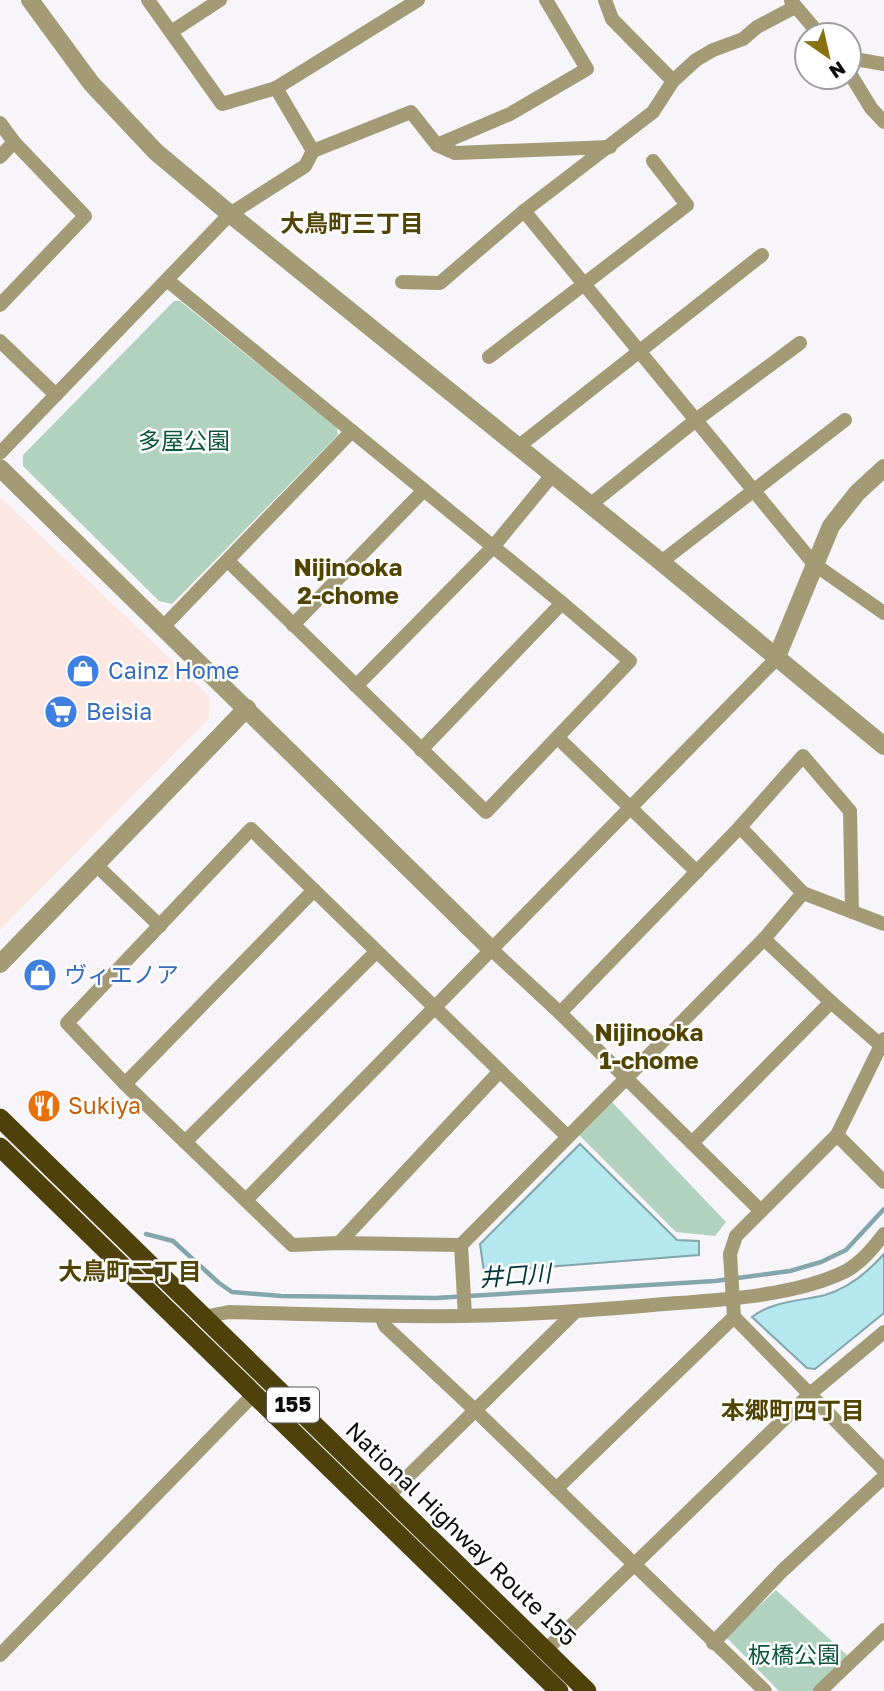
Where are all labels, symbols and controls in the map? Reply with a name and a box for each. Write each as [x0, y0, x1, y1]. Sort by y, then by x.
north arrow [793, 21, 863, 91]
text: N [825, 57, 850, 84]
district label: 大鳥町三丁目 [280, 208, 424, 237]
park label: 多屋公園 [138, 426, 230, 454]
district label: Nijinooka 2-chome [294, 552, 403, 609]
shop icon: Cainz Home [64, 652, 102, 690]
place label: Cainz Home [108, 656, 239, 684]
supermarket icon: Beisia [42, 693, 80, 731]
place label: Beisia [86, 697, 152, 725]
shop icon: ヴィエノア [21, 956, 59, 994]
place label: ヴィエノア [64, 960, 179, 988]
district label: Nijinooka 1-chome [595, 1017, 704, 1074]
restaurant icon: Sukiya [25, 1087, 63, 1125]
place label: Sukiya [68, 1091, 141, 1119]
district label: 大鳥町二丁目 [58, 1256, 202, 1285]
water label: 井口川 [478, 1257, 555, 1291]
road number: 155 [267, 1388, 319, 1422]
district label: 本郷町四丁目 [721, 1395, 865, 1424]
street label: National Highway Route 155 [340, 1416, 583, 1651]
park label: 板橋公園 [748, 1640, 840, 1668]

